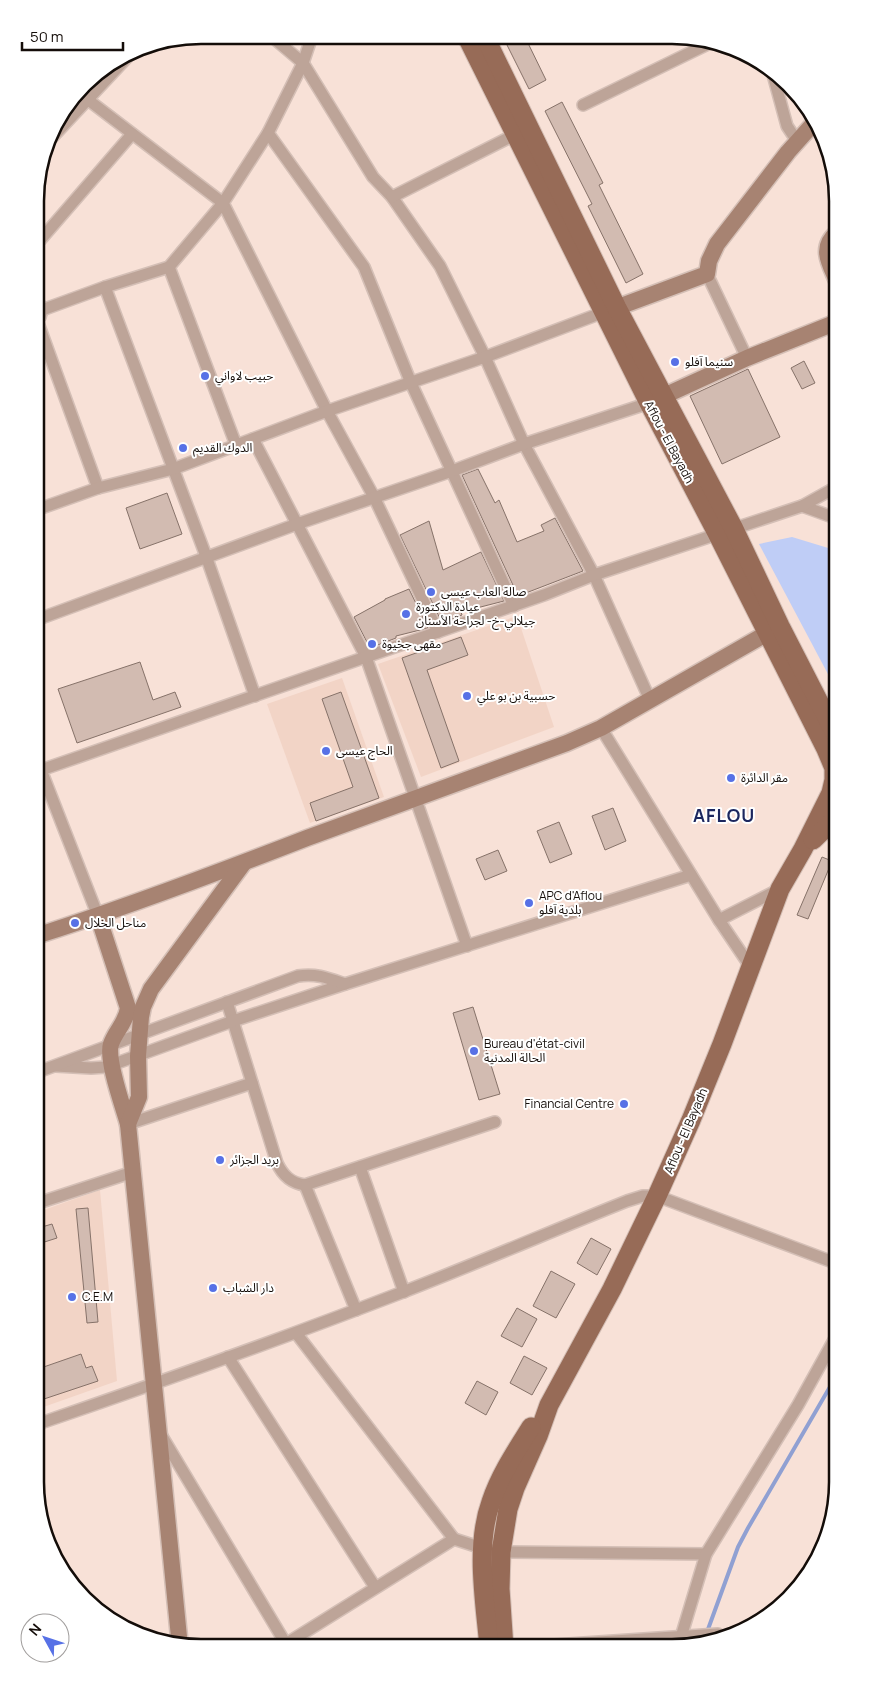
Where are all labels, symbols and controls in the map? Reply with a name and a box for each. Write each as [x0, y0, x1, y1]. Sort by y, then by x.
scale bar [22, 20, 124, 52]
text: 50 m [30, 26, 64, 47]
place label: سنيما آفلو [685, 353, 733, 370]
marker: سنيما آفلو [669, 356, 681, 368]
place label: حبيب لاواني [215, 367, 273, 386]
marker: حبيب لاواني [199, 370, 211, 382]
street label: Aflou - El Bayadh [640, 397, 698, 486]
place label: الدوك القديم [193, 439, 252, 457]
marker: الدوك القديم [177, 442, 189, 454]
place label: صالة العاب عيسى [441, 583, 526, 600]
marker: صالة العاب عيسى [425, 586, 437, 598]
place label: عيادة الدكتورة جيلالي-خ- لجراحة الأسنان [416, 598, 535, 631]
marker: عيادة الدكتورة جيلالي-خ- لجراحة الأسنان [400, 608, 412, 620]
place label: مقهى جخيوة [382, 635, 441, 652]
marker: مقهى جخيوة [366, 638, 378, 650]
place label: حسبية بن بو علي [477, 687, 555, 706]
marker: حسبية بن بو علي [461, 690, 473, 702]
place label: الحاج عيسى [336, 742, 393, 760]
marker: الحاج عيسى [320, 745, 332, 757]
place label: مقر الدائرة [741, 769, 788, 786]
marker: مقر الدائرة [725, 772, 737, 784]
district label: AFLOU [693, 803, 755, 827]
place label: APC d'Aflou بلدية آفلو [539, 887, 602, 918]
marker: APC d'Aflou بلدية آفلو [523, 897, 535, 909]
place label: مناحل الخلال [85, 914, 146, 931]
marker: مناحل الخلال [69, 917, 81, 929]
place label: Bureau d'état-civil الحالة المدنية [484, 1035, 585, 1066]
marker: Bureau d'état-civil الحالة المدنية [468, 1045, 480, 1057]
street label: Aflou - El Bayadh [660, 1085, 711, 1176]
place label: Financial Centre [525, 1095, 614, 1112]
marker: Financial Centre [618, 1098, 630, 1110]
place label: بريد الجزائر [229, 1151, 279, 1168]
marker: بريد الجزائر [214, 1154, 226, 1166]
place label: دار الشباب [223, 1279, 274, 1296]
marker: دار الشباب [207, 1282, 219, 1294]
place label: C.E.M [82, 1288, 113, 1305]
marker: C.E.M [66, 1291, 78, 1303]
north arrow [20, 1613, 70, 1663]
text: N [24, 1619, 45, 1639]

